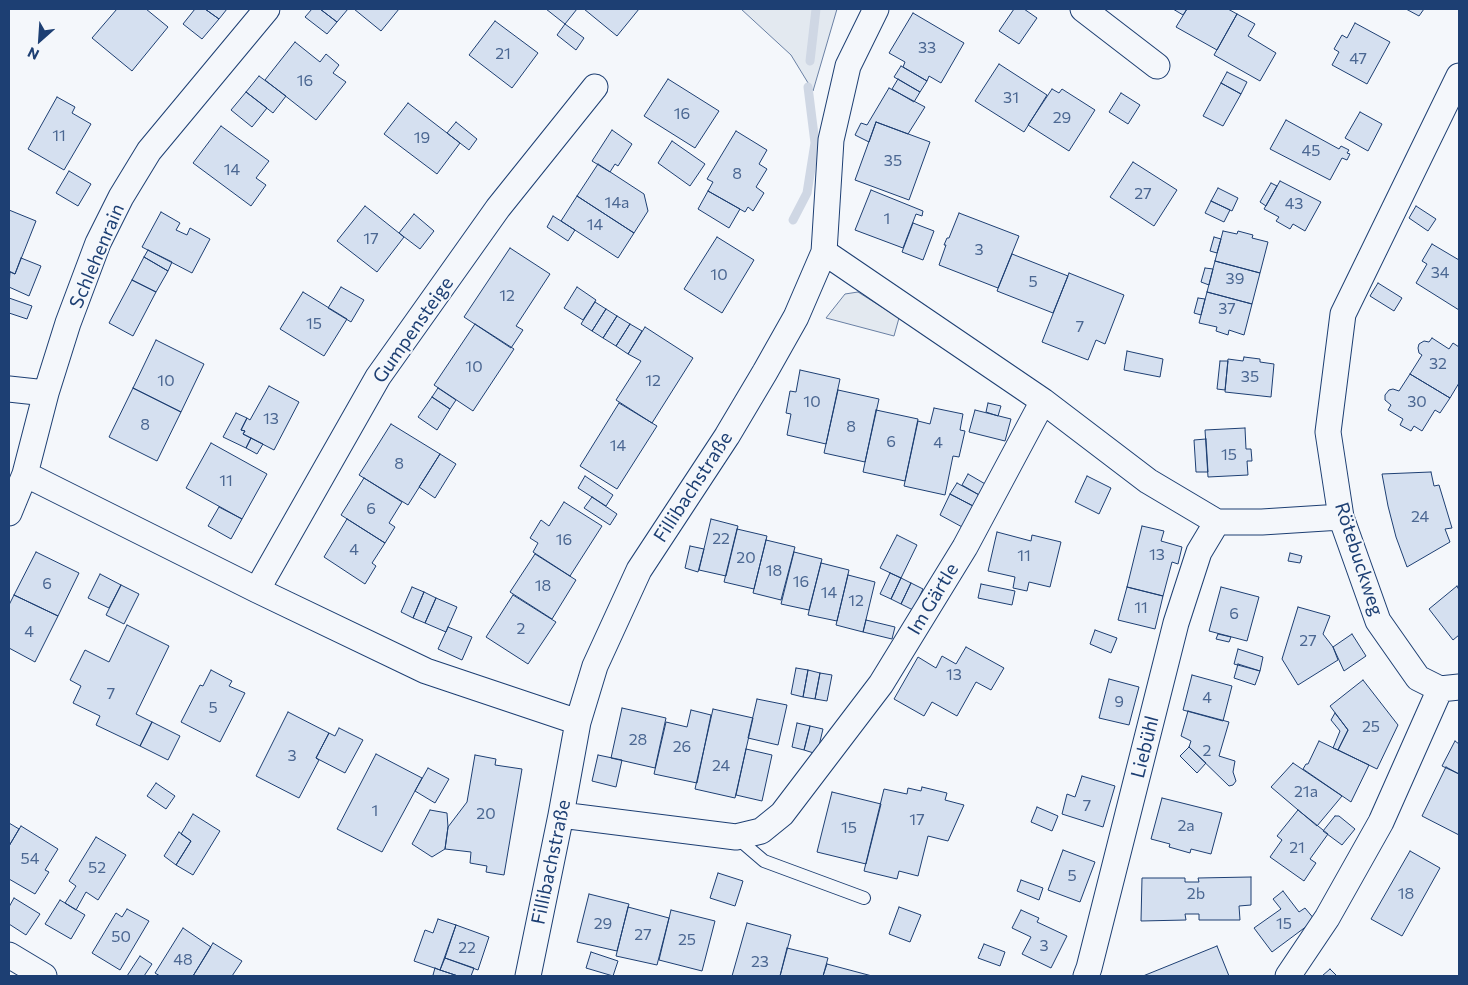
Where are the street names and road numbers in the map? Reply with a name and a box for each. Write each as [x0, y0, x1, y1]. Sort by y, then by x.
street label: Schlehenrain [65, 200, 129, 312]
street label: Gumpensteige [368, 272, 458, 388]
street label: Fillibachstraße [649, 428, 737, 546]
street label: Rötebuckweg [1330, 499, 1388, 619]
street label: Im Gärtle [903, 559, 963, 639]
street label: Liebühl [1126, 714, 1164, 780]
street label: Fillibachstraße [527, 798, 575, 926]

